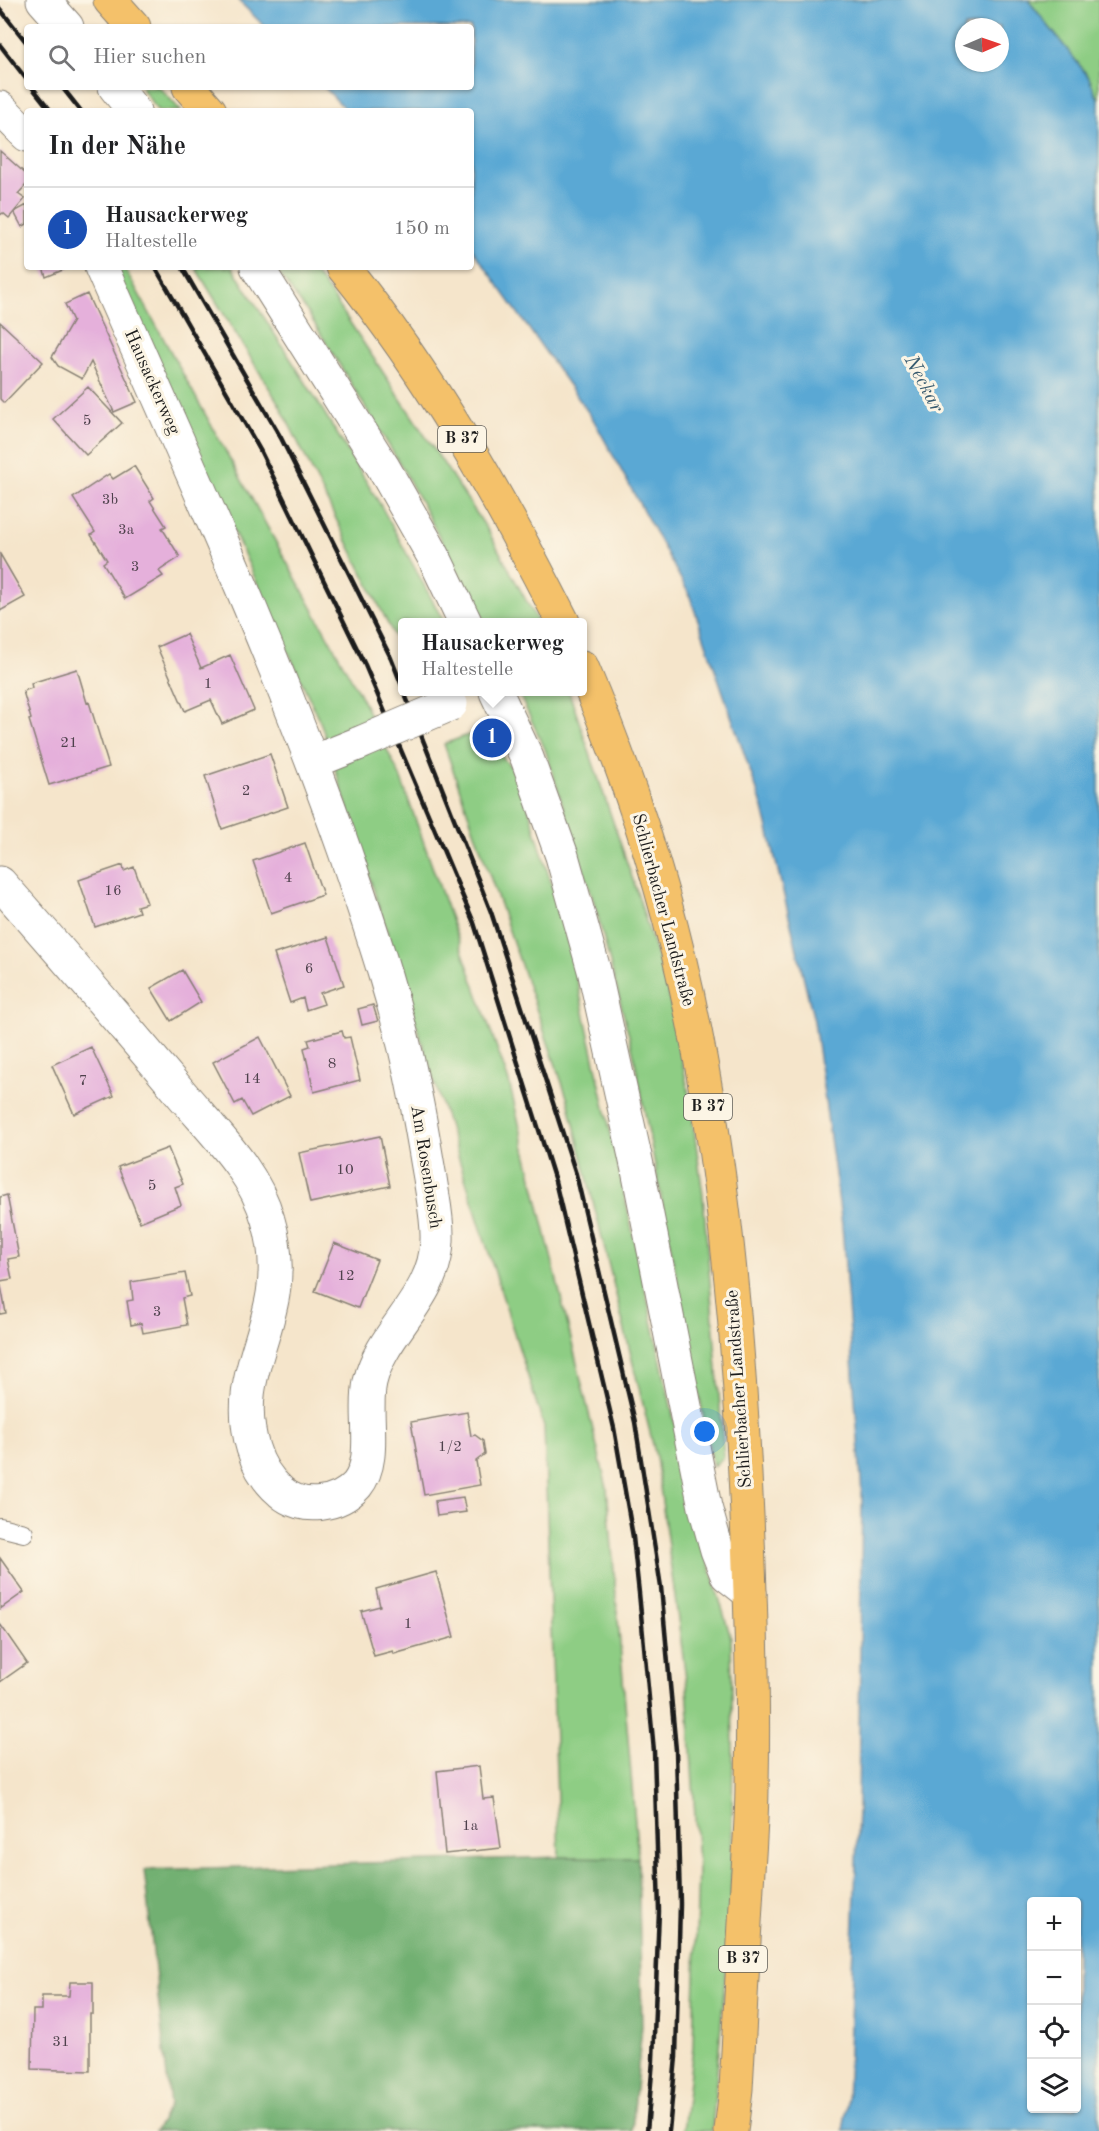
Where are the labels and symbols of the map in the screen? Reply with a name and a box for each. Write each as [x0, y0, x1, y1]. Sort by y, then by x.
north arrow [955, 18, 1009, 72]
street label: Hausackerweg [121, 327, 183, 438]
water label: Neckar [899, 351, 946, 416]
house number: 5 [83, 414, 91, 429]
road number: B 37 [438, 426, 486, 452]
house number: 3b [102, 493, 118, 508]
house number: 3a [118, 523, 135, 538]
house number: 3 [131, 560, 139, 575]
house number: 1 [204, 677, 212, 692]
pin: 1 [472, 716, 512, 760]
house number: 21 [60, 736, 78, 751]
house number: 2 [242, 784, 250, 799]
street label: Schlierbacher Landstraße [629, 812, 697, 1008]
house number: 4 [284, 871, 292, 886]
house number: 16 [104, 884, 122, 899]
house number: 6 [305, 962, 313, 977]
house number: 8 [328, 1057, 336, 1072]
house number: 14 [243, 1072, 261, 1087]
house number: 7 [79, 1074, 87, 1089]
road number: B 37 [684, 1094, 732, 1120]
street label: Am Rosenbusch [407, 1104, 445, 1230]
house number: 10 [336, 1163, 354, 1178]
house number: 5 [148, 1179, 156, 1194]
house number: 12 [337, 1269, 355, 1284]
street label: Schlierbacher Landstraße [723, 1289, 755, 1489]
house number: 3 [153, 1305, 161, 1320]
your location [690, 1417, 719, 1446]
house number: 1/2 [438, 1440, 462, 1455]
house number: 1 [404, 1617, 412, 1632]
house number: 1a [462, 1819, 479, 1834]
road number: B 37 [719, 1946, 767, 1972]
house number: 31 [52, 2035, 70, 2050]

